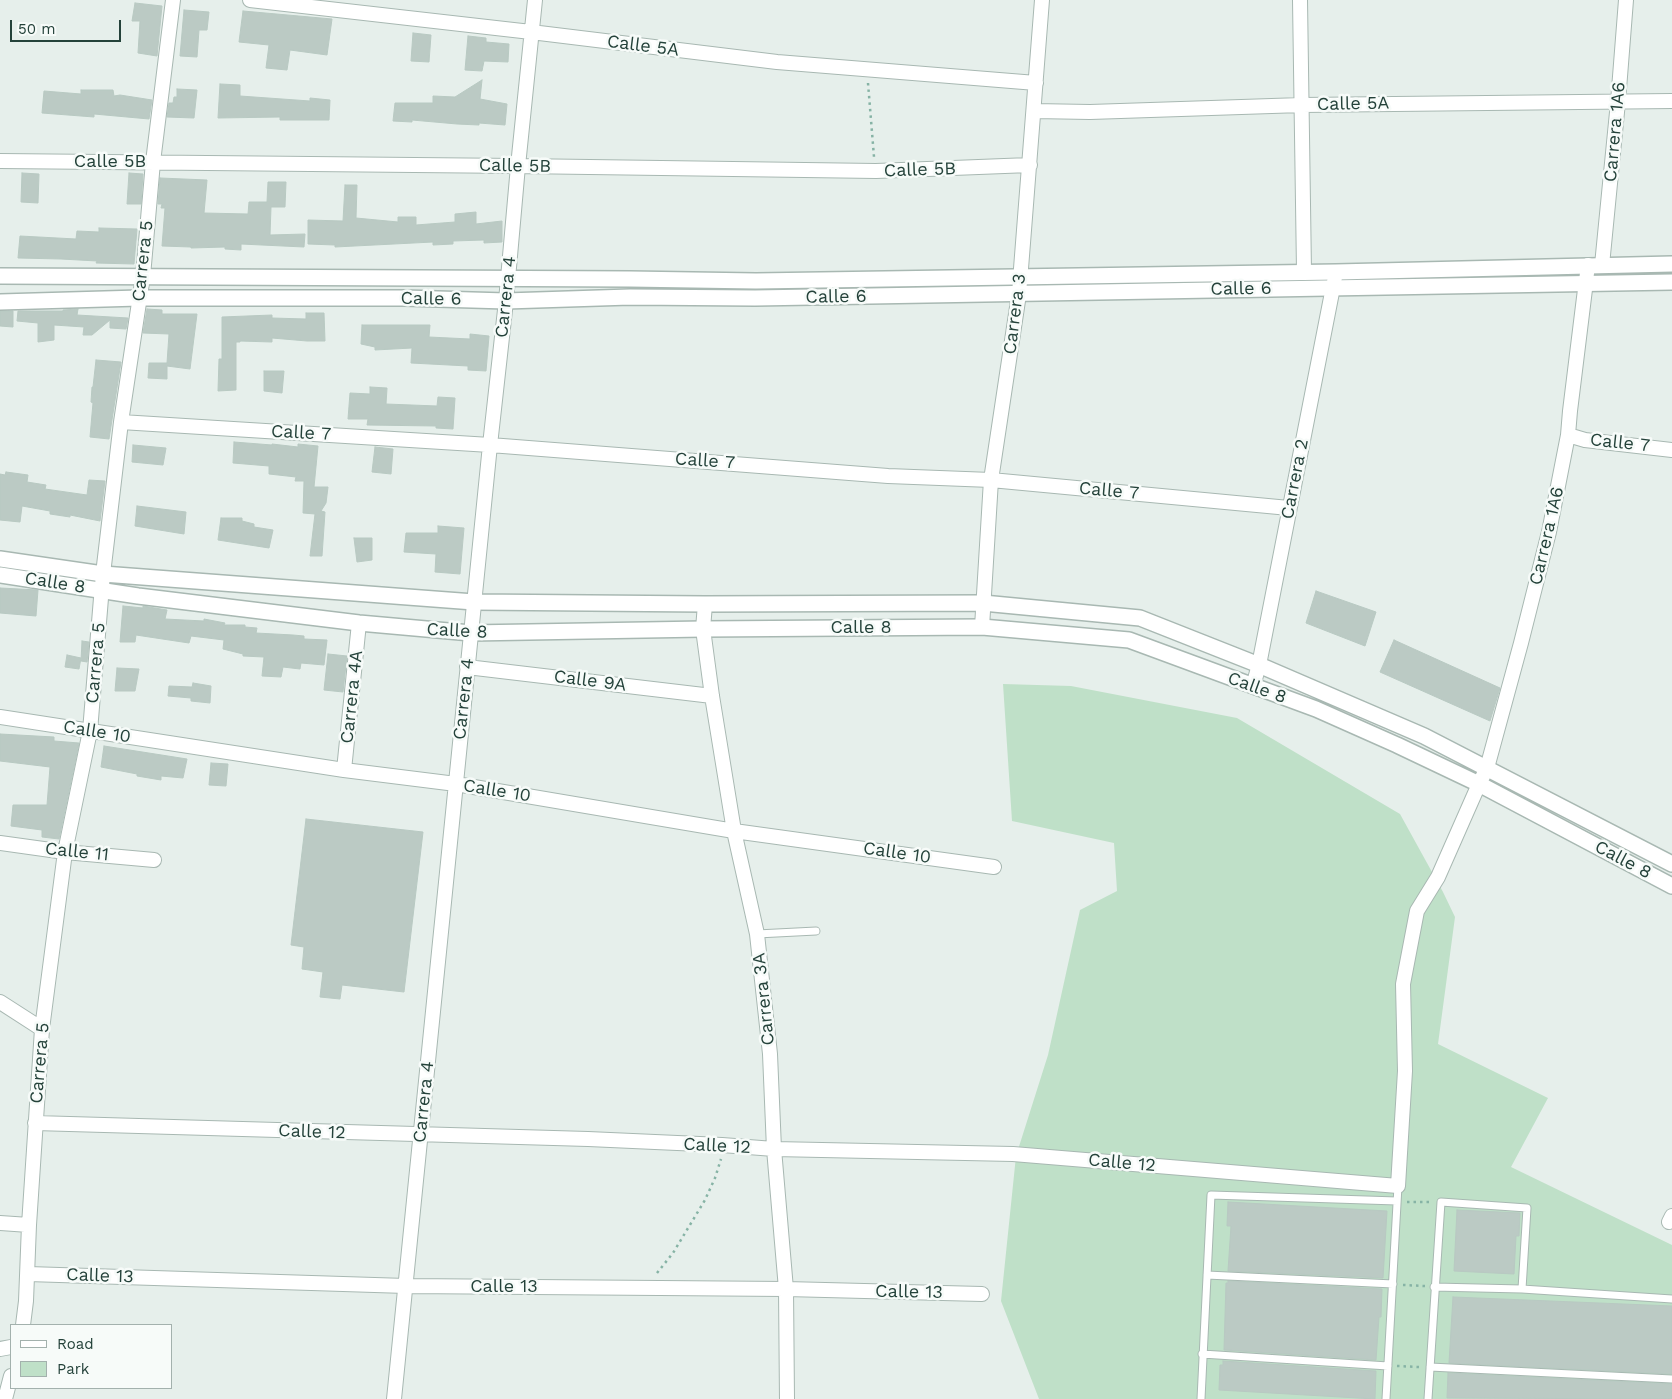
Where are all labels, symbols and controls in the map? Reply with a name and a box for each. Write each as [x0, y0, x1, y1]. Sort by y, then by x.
scale bar [12, 10, 124, 42]
text: 50 m [18, 20, 55, 38]
street label: Calle 5A [606, 31, 680, 61]
street label: Carrera 1A6 [1600, 81, 1630, 183]
street label: Calle 5A [1317, 93, 1389, 115]
street label: Calle 5B [74, 151, 146, 173]
street label: Calle 5B [479, 155, 551, 177]
street label: Calle 5B [883, 158, 957, 182]
street label: Carrera 5 [128, 219, 158, 303]
street label: Carrera 4 [491, 255, 521, 339]
street label: Carrera 3 [999, 272, 1031, 356]
street label: Calle 6 [1210, 278, 1272, 300]
street label: Calle 6 [805, 286, 867, 308]
street label: Calle 6 [400, 288, 462, 310]
street label: Calle 7 [270, 421, 332, 445]
street label: Calle 7 [1589, 429, 1651, 457]
street label: Carrera 2 [1277, 437, 1313, 521]
street label: Calle 7 [674, 448, 736, 474]
street label: Calle 7 [1078, 478, 1140, 504]
street label: Carrera 1A6 [1525, 485, 1569, 587]
street label: Calle 8 [23, 568, 87, 598]
street label: Calle 8 [830, 617, 892, 639]
street label: Calle 8 [426, 619, 488, 643]
street label: Carrera 5 [82, 622, 110, 704]
street label: Carrera 4A [336, 649, 368, 745]
street label: Carrera 4 [449, 657, 479, 741]
street label: Calle 9A [553, 666, 627, 696]
street label: Calle 8 [1225, 667, 1289, 709]
street label: Calle 10 [62, 716, 132, 748]
street label: Calle 10 [462, 775, 532, 807]
street label: Calle 8 [1591, 836, 1655, 884]
street label: Calle 11 [44, 838, 110, 866]
street label: Calle 10 [862, 838, 932, 868]
street label: Carrera 3A [748, 952, 780, 1046]
street label: Carrera 5 [26, 1022, 54, 1104]
street label: Carrera 4 [409, 1060, 439, 1144]
street label: Calle 12 [278, 1120, 346, 1144]
street label: Calle 12 [683, 1133, 751, 1159]
street label: Calle 12 [1087, 1149, 1157, 1177]
street label: Calle 13 [66, 1264, 134, 1288]
street label: Calle 13 [470, 1276, 538, 1298]
street label: Calle 13 [875, 1281, 943, 1303]
legend [10, 1324, 172, 1389]
text: Road [57, 1335, 94, 1353]
text: Park [57, 1360, 89, 1378]

